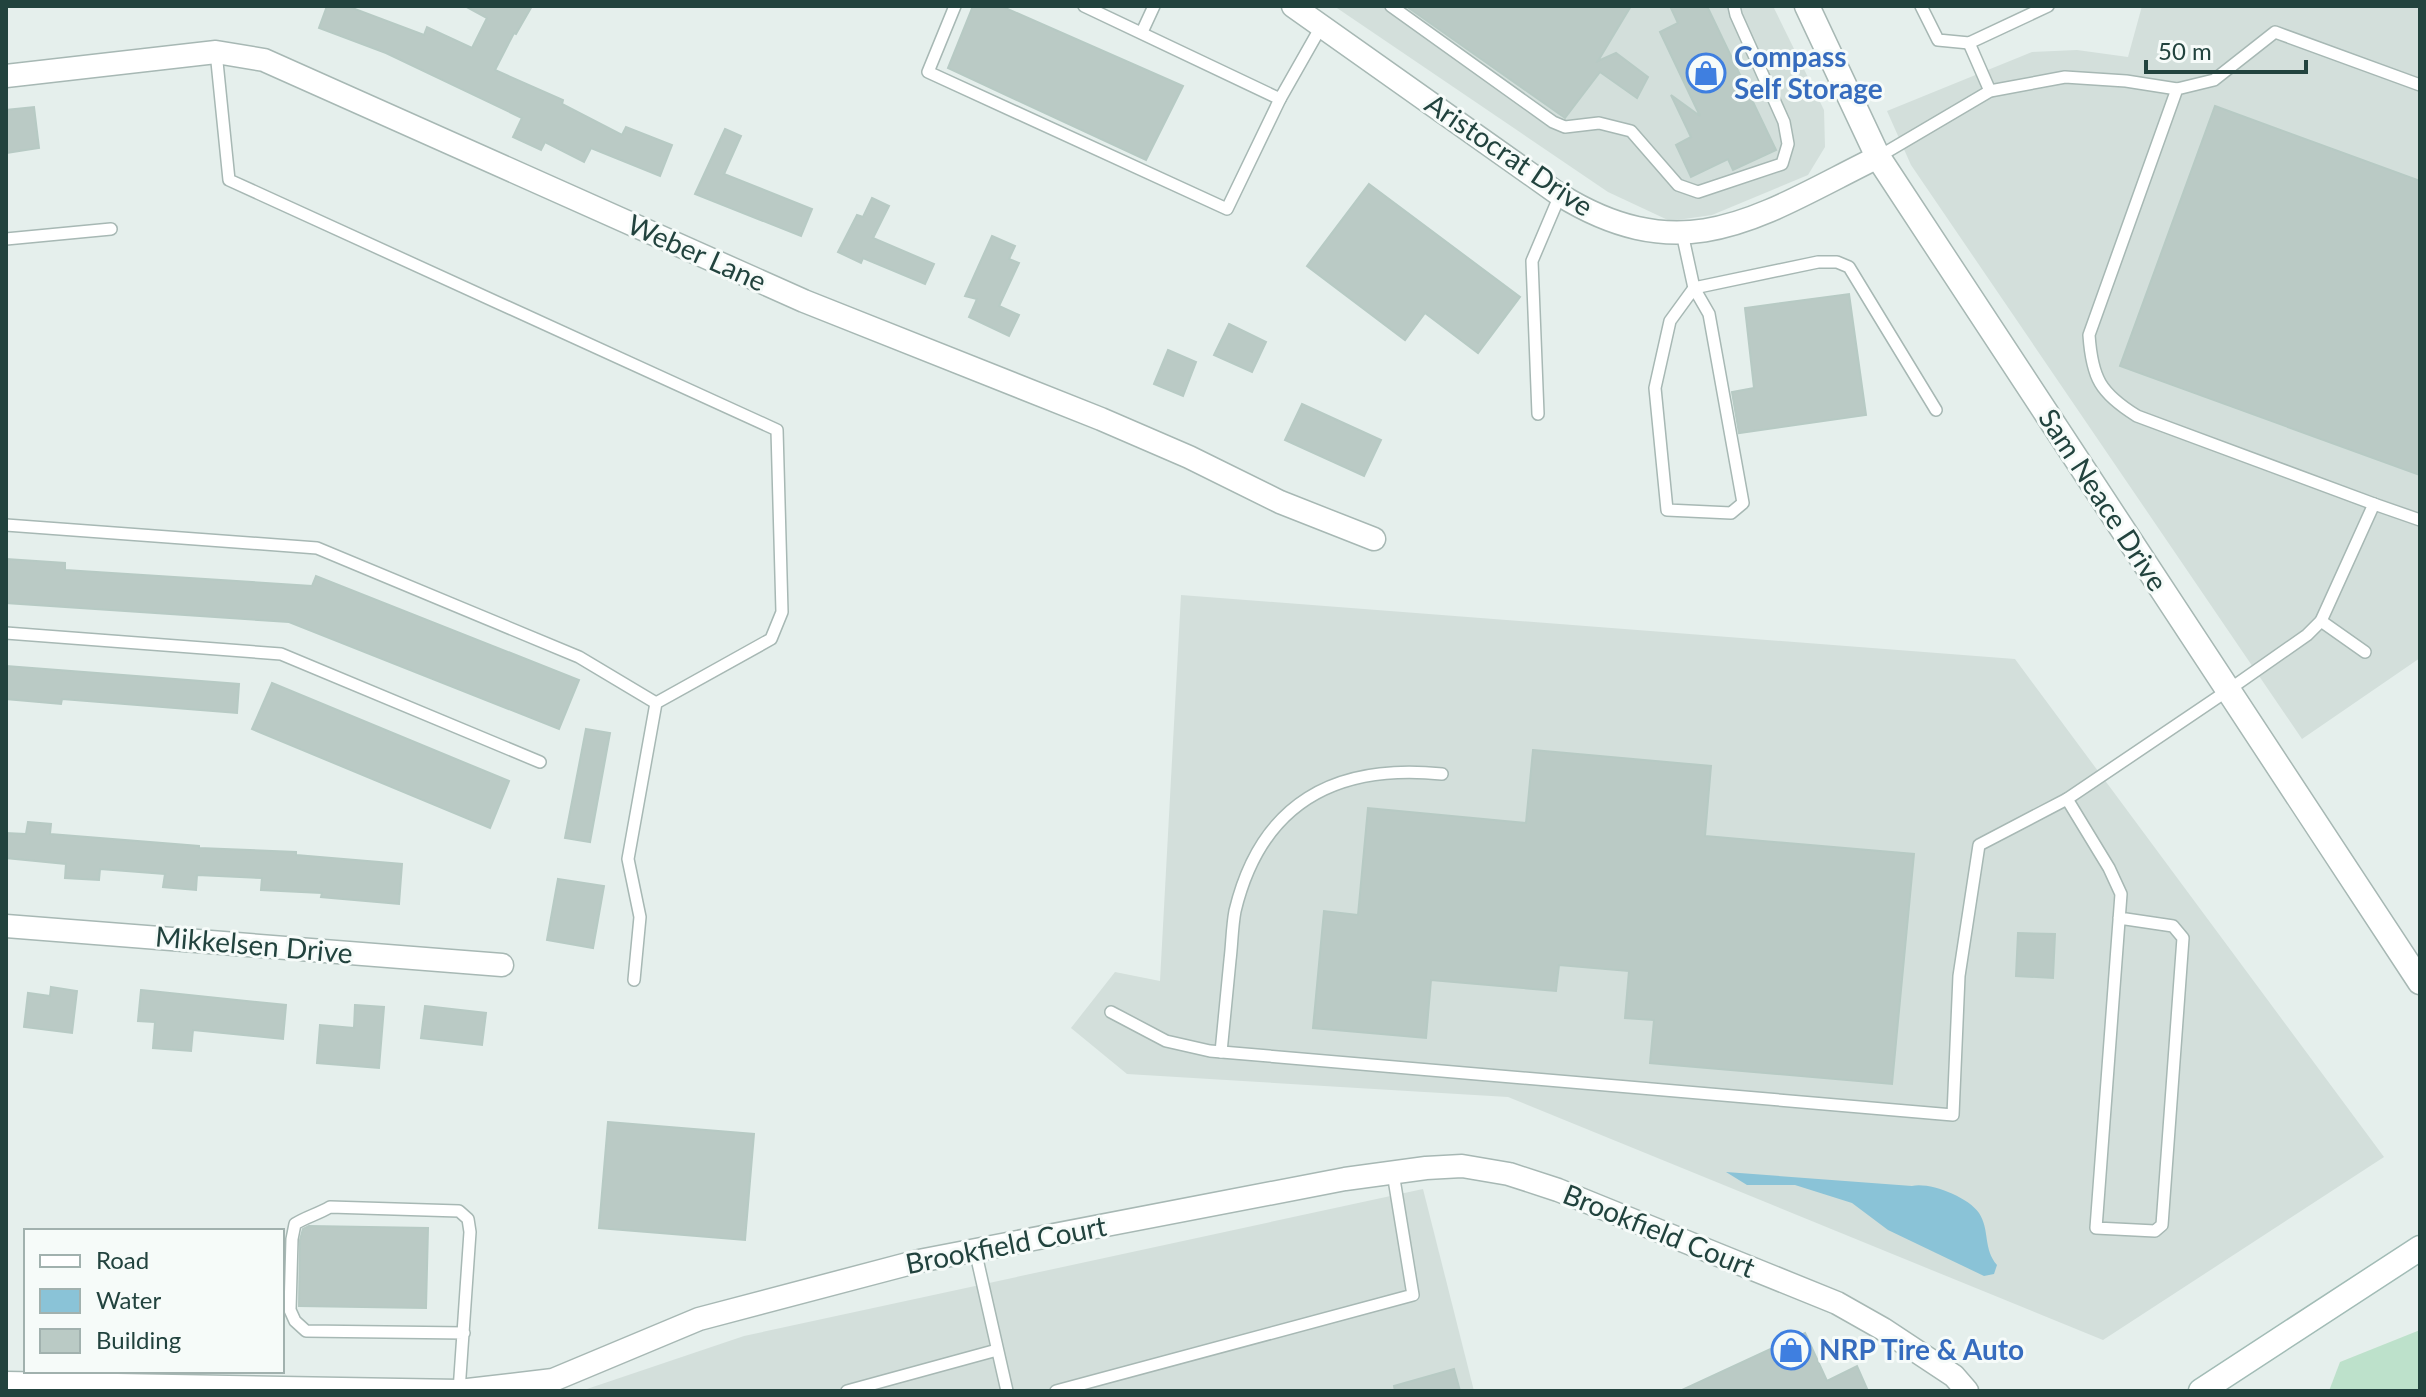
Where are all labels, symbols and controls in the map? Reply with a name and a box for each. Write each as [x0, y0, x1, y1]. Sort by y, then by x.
scale bar [2146, 24, 2306, 74]
text: 50 m [2158, 36, 2212, 65]
place label: Compass Self Storage [1734, 39, 1883, 105]
shop icon: Compass Self Storage [1685, 52, 1727, 94]
street label: Aristocrat Drive [1419, 86, 1600, 223]
street label: Weber Lane [623, 206, 772, 298]
street label: Sam Neace Drive [2032, 402, 2175, 597]
street label: Mikkelsen Drive [154, 918, 354, 970]
street label: Brookfield Court [1559, 1176, 1760, 1284]
street label: Brookfield Court [903, 1208, 1109, 1280]
legend [24, 1229, 284, 1373]
text: Road [96, 1245, 149, 1274]
text: Water [96, 1285, 161, 1314]
text: Building [96, 1325, 181, 1354]
shop icon: NRP Tire & Auto [1770, 1329, 1812, 1371]
place label: NRP Tire & Auto [1819, 1332, 2024, 1366]

